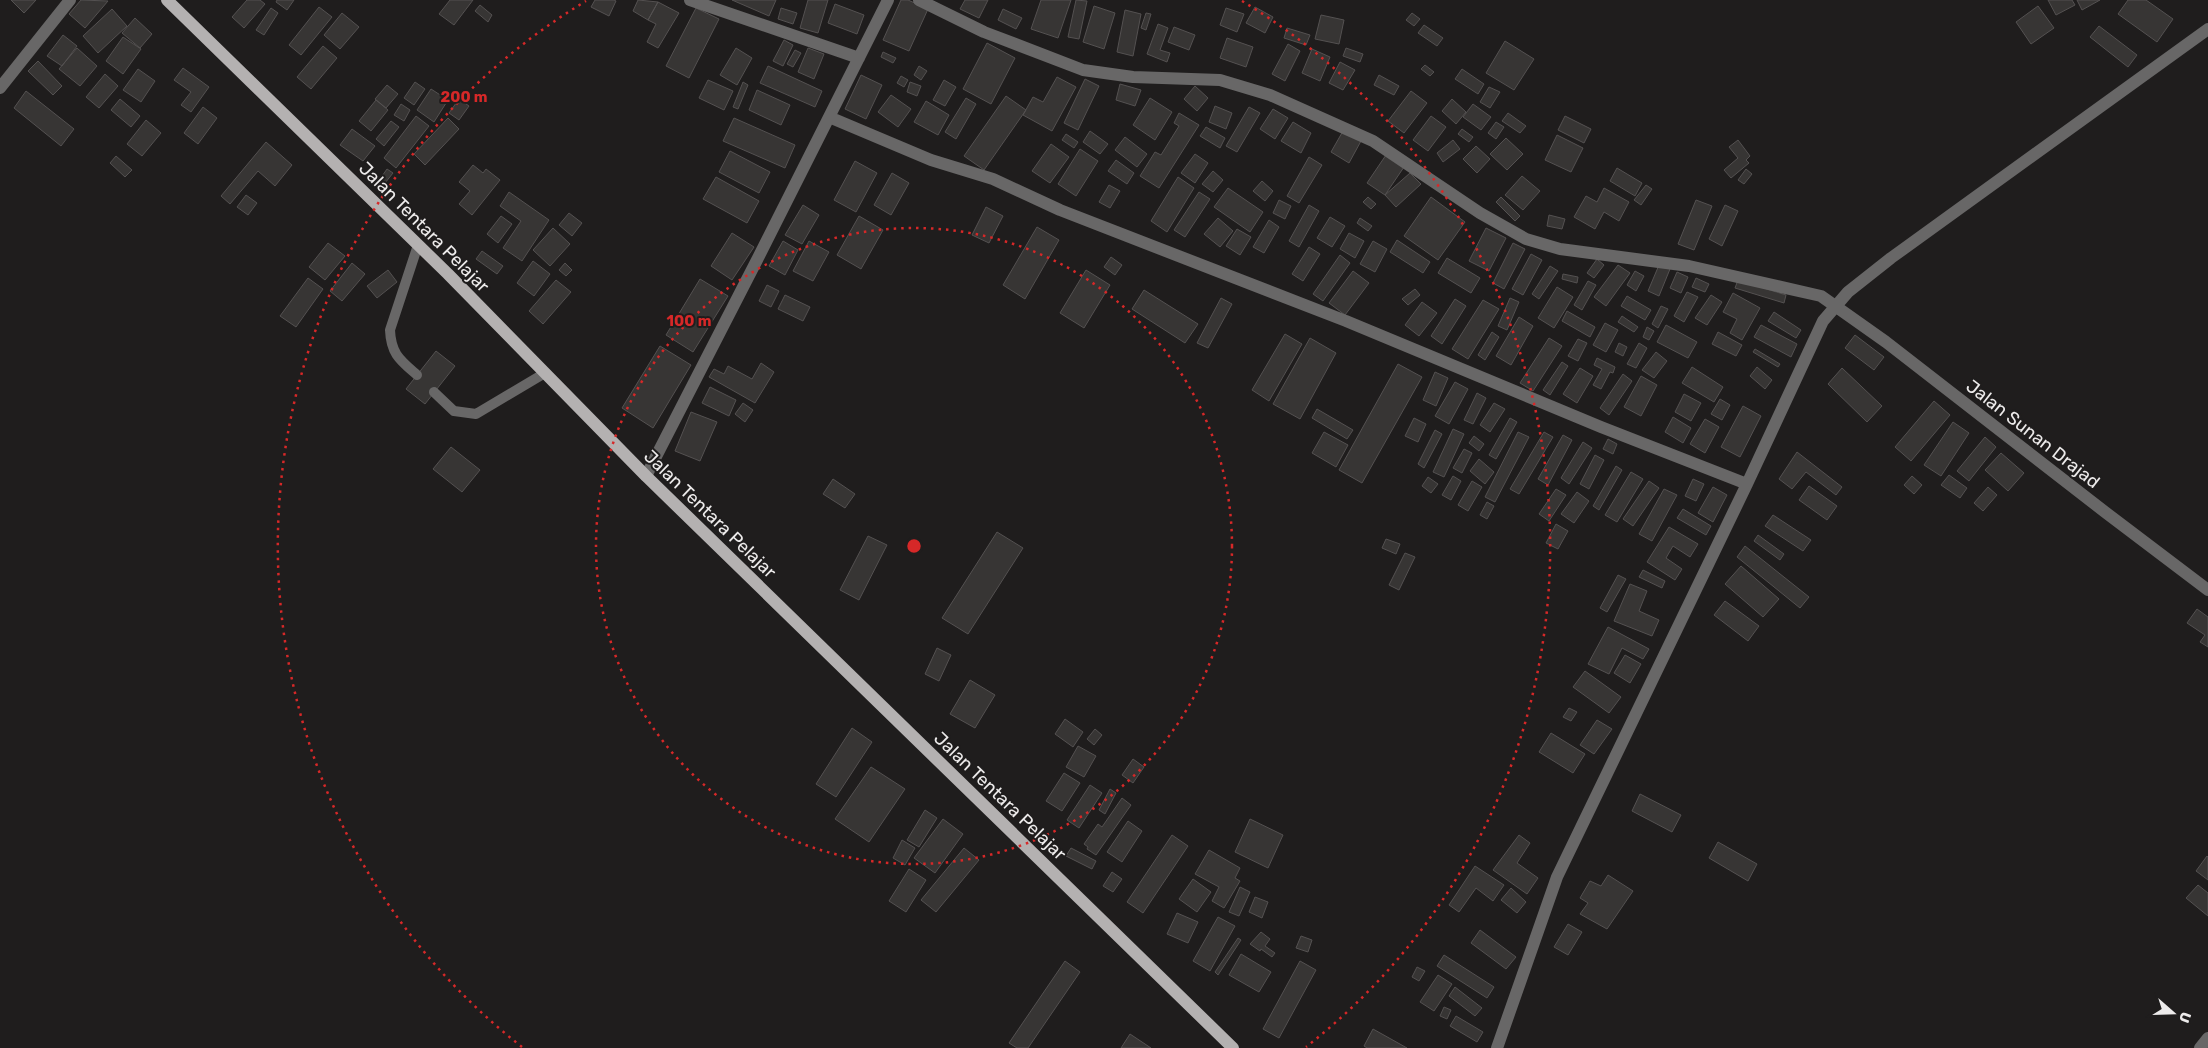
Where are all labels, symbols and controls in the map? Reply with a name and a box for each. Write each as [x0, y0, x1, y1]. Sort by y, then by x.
text: 200 m [440, 88, 488, 106]
street label: Jalan Tentara Pelajar [354, 157, 494, 297]
text: 100 m [667, 312, 711, 330]
street label: Jalan Sunan Drajad [1962, 375, 2104, 493]
street label: Jalan Tentara Pelajar [639, 445, 781, 583]
centre of rings [905, 537, 923, 555]
street label: Jalan Tentara Pelajar [929, 727, 1071, 865]
north arrow [2148, 988, 2198, 1038]
text: U [2175, 1010, 2194, 1025]

